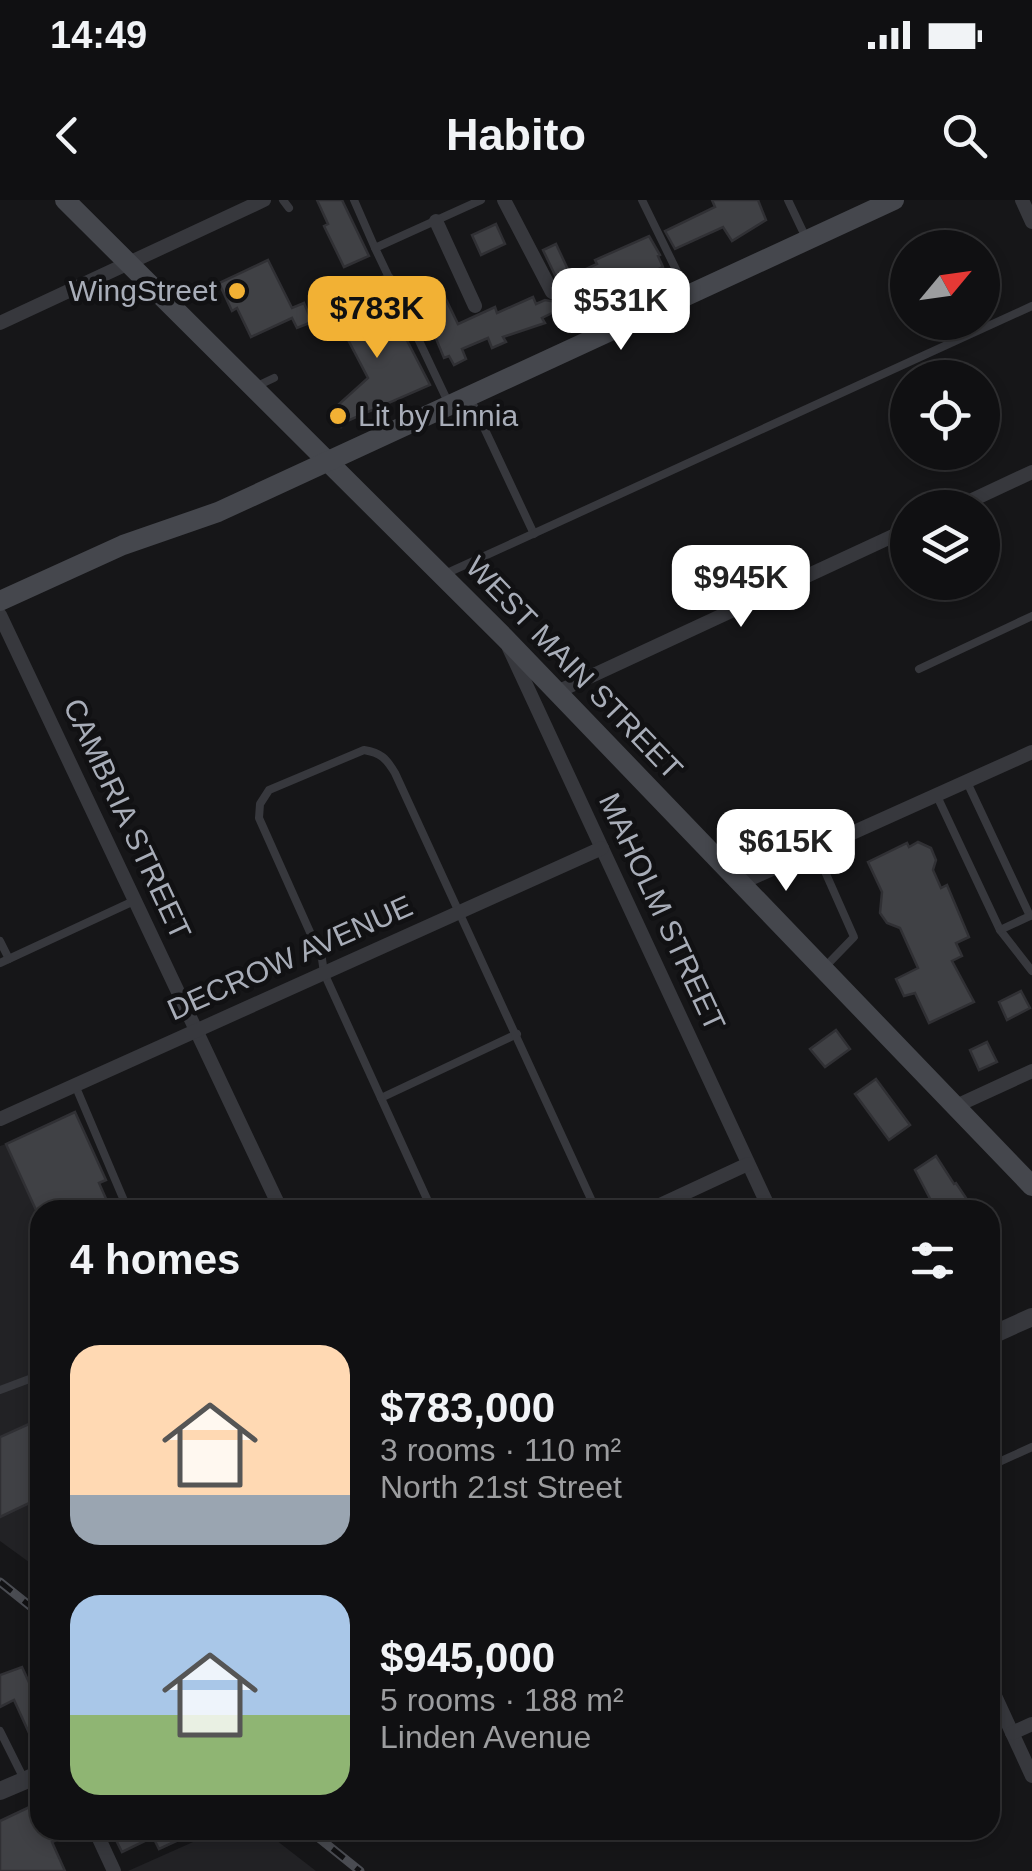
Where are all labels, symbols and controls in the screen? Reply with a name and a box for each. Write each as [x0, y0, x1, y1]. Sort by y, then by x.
text: 14:49 [50, 14, 147, 56]
icon: back [40, 108, 95, 163]
icon: search [937, 108, 992, 163]
text: Habito [446, 109, 586, 160]
north arrow [890, 230, 1000, 340]
map controls [890, 230, 1000, 600]
pin: $531K [551, 268, 691, 353]
place label: WingStreet [69, 274, 218, 307]
pin: $783K [307, 276, 447, 361]
marker: WingStreet [226, 280, 248, 302]
text: $531K [574, 282, 668, 318]
text: $783K [330, 290, 424, 326]
button: locate [890, 360, 1000, 470]
place label: Lit by Linnia [358, 399, 518, 432]
marker: Lit by Linnia [327, 405, 349, 427]
button: layers [890, 490, 1000, 600]
pin: $945K [671, 545, 811, 630]
street label: WEST MAIN STREET [460, 550, 689, 786]
text: $945K [694, 559, 788, 595]
street label: CAMBRIA STREET [57, 693, 198, 944]
street label: MAHOLM STREET [593, 788, 732, 1036]
pin: $615K [716, 809, 856, 894]
text: $615K [739, 823, 833, 859]
street label: DECROW AVENUE [162, 889, 417, 1026]
icon: filters [905, 1233, 960, 1288]
text: 4 homes [70, 1236, 240, 1283]
text: $783,000 [380, 1384, 555, 1431]
icon: home [150, 1385, 270, 1505]
text: 3 rooms · 110 m² [380, 1432, 621, 1468]
text: North 21st Street [380, 1469, 622, 1505]
text: $945,000 [380, 1634, 555, 1681]
icon: home [150, 1635, 270, 1755]
text: 5 rooms · 188 m² [380, 1682, 624, 1718]
text: Linden Avenue [380, 1719, 591, 1755]

